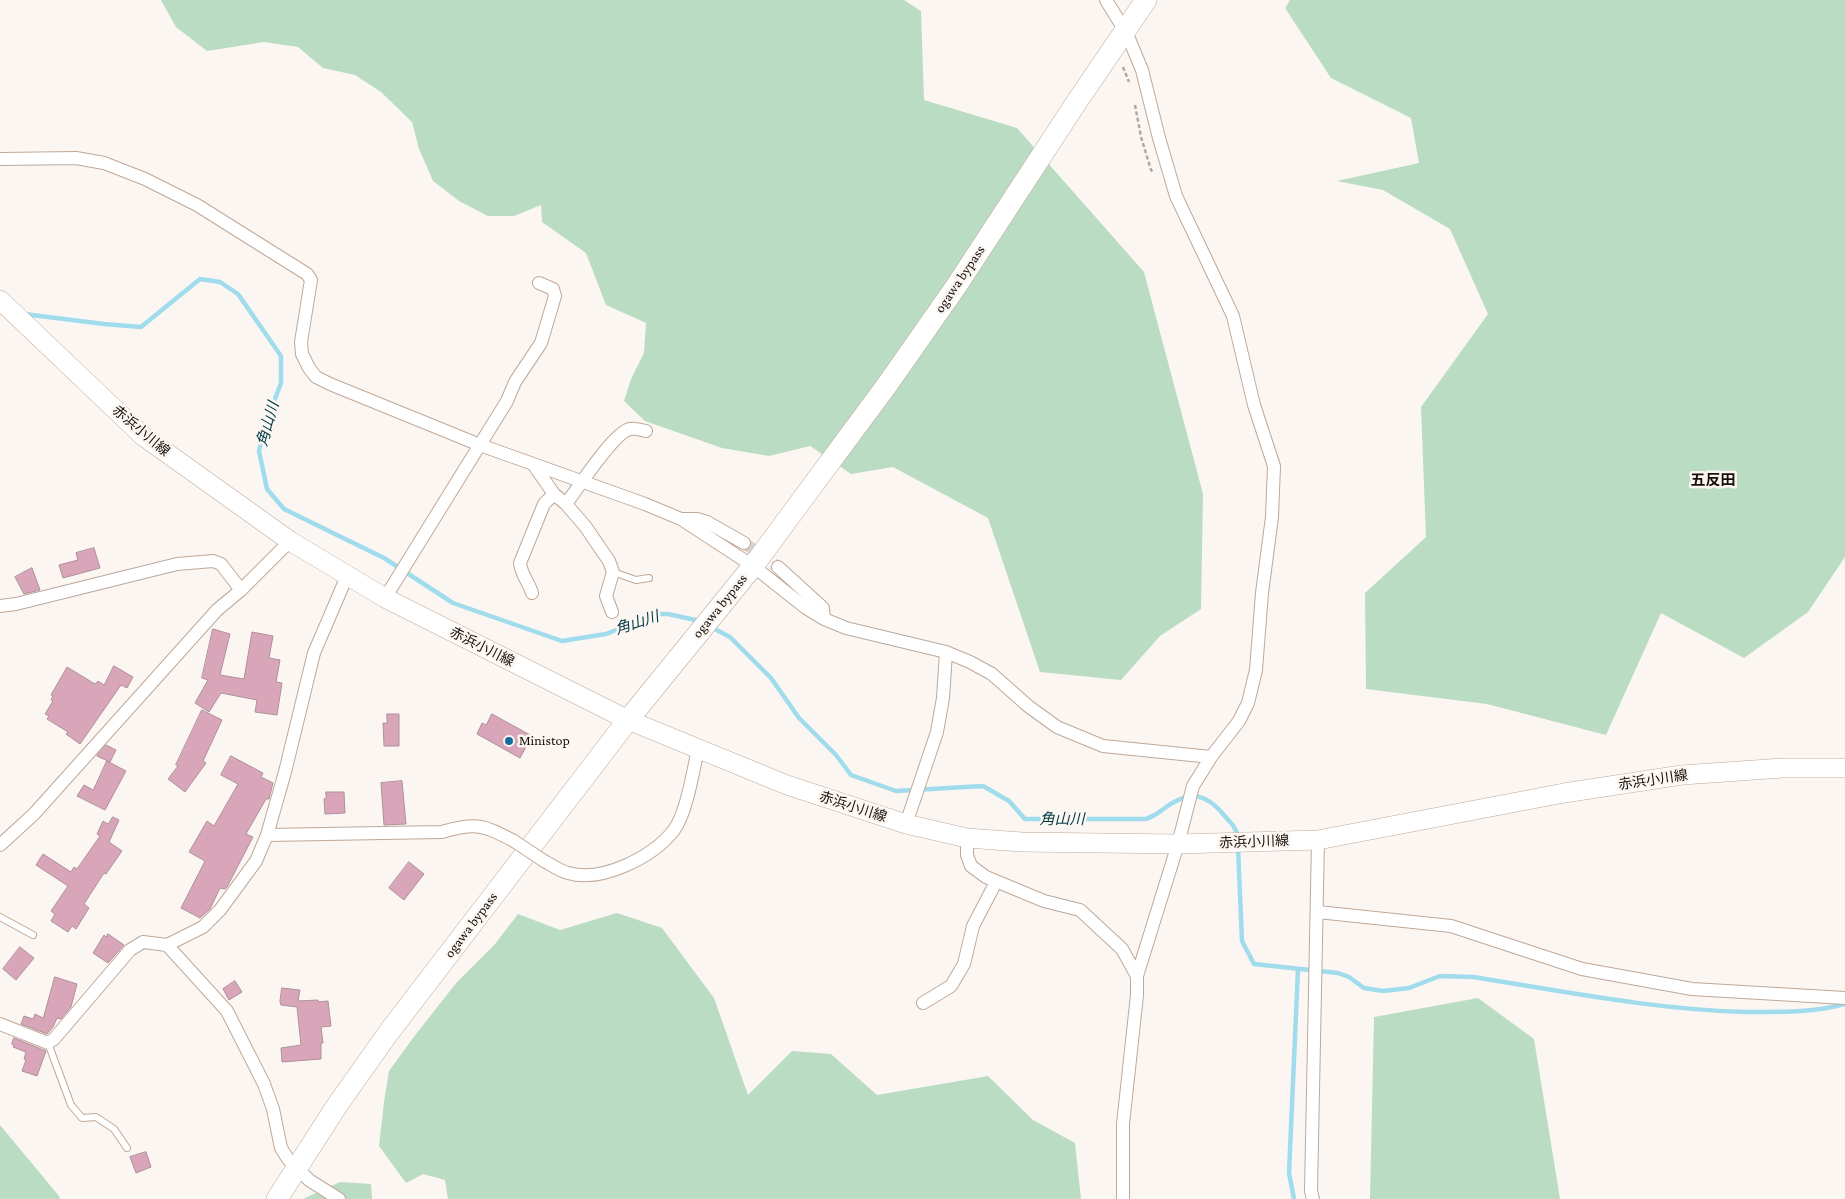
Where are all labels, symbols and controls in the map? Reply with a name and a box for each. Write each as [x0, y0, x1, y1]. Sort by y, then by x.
street label: ogawa bypass [931, 242, 989, 316]
water label: 角山川 [253, 400, 283, 448]
street label: 赤浜小川線 [109, 402, 173, 460]
district label: 五反田 [1691, 471, 1735, 489]
street label: ogawa bypass [689, 570, 751, 642]
water label: 角山川 [613, 607, 661, 639]
street label: 赤浜小川線 [447, 624, 517, 670]
place label: Ministop [519, 733, 570, 749]
marker: Ministop [503, 735, 515, 747]
street label: 赤浜小川線 [1617, 767, 1689, 793]
street label: 赤浜小川線 [817, 788, 889, 826]
water label: 角山川 [1040, 810, 1084, 828]
street label: 赤浜小川線 [1219, 832, 1289, 852]
street label: ogawa bypass [441, 889, 501, 961]

